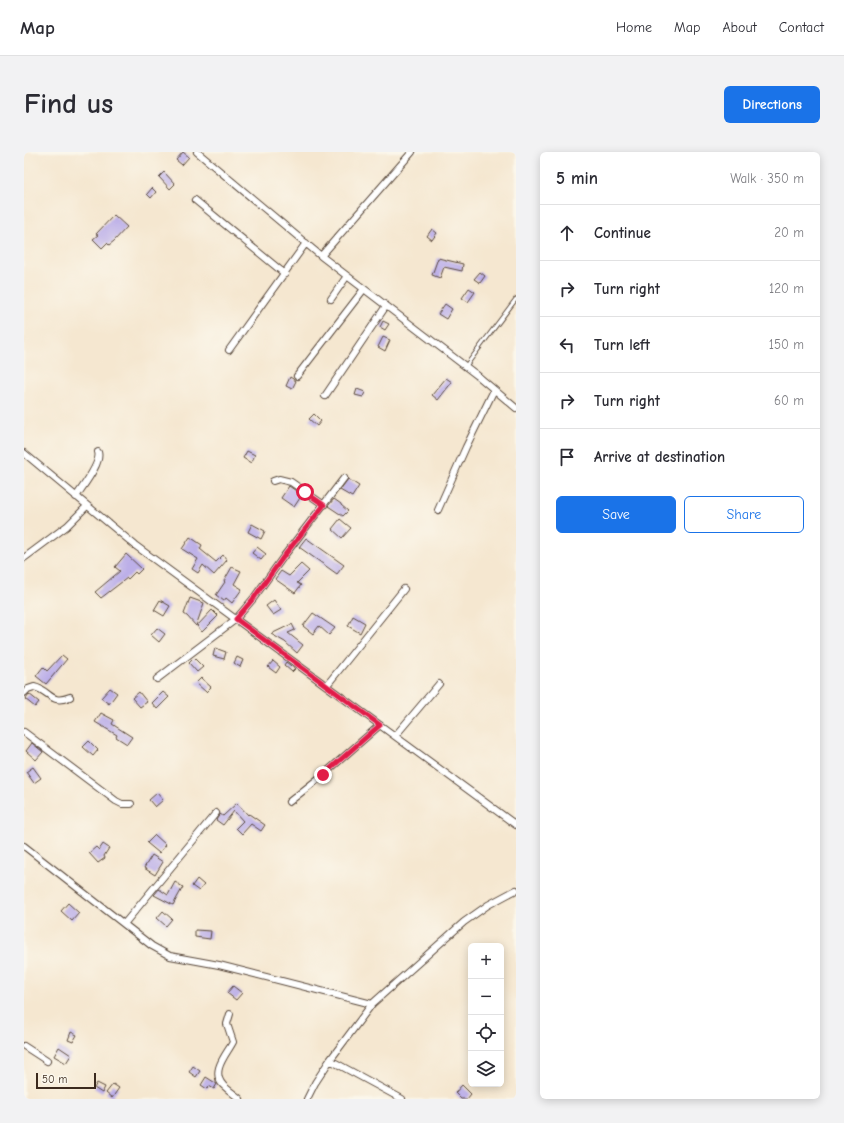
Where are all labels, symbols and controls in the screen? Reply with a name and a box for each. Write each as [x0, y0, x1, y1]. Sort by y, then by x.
text: Map [20, 17, 55, 39]
text: Home [616, 19, 652, 36]
text: Map [674, 19, 700, 36]
text: About [722, 19, 757, 36]
text: Contact [779, 19, 824, 36]
button: Directions [724, 86, 820, 123]
text: Find us [24, 88, 113, 120]
text: 5 min [556, 169, 598, 188]
text: Walk · 350 m [730, 171, 804, 186]
icon: ahead [556, 222, 578, 244]
text: Continue [594, 224, 651, 242]
text: 20 m [774, 225, 804, 240]
icon: right [556, 278, 578, 300]
text: Turn right [594, 280, 660, 298]
text: 120 m [769, 281, 804, 296]
icon: left [556, 334, 578, 356]
text: Turn left [594, 336, 650, 354]
text: 150 m [769, 337, 804, 352]
icon: right [556, 390, 578, 412]
text: Turn right [594, 392, 660, 410]
text: 60 m [774, 393, 804, 408]
icon: arrive [556, 446, 578, 468]
text: Arrive at destination [594, 448, 725, 466]
route start [296, 483, 314, 501]
button: Save [556, 496, 676, 533]
button: Share [684, 496, 804, 533]
route end [314, 766, 332, 784]
map controls [468, 943, 504, 1087]
button: + [468, 943, 504, 979]
button: − [468, 979, 504, 1015]
button: locate [468, 1015, 504, 1051]
button: layers [468, 1051, 504, 1087]
scale bar [36, 1071, 96, 1090]
text: 50 m [42, 1073, 67, 1086]

